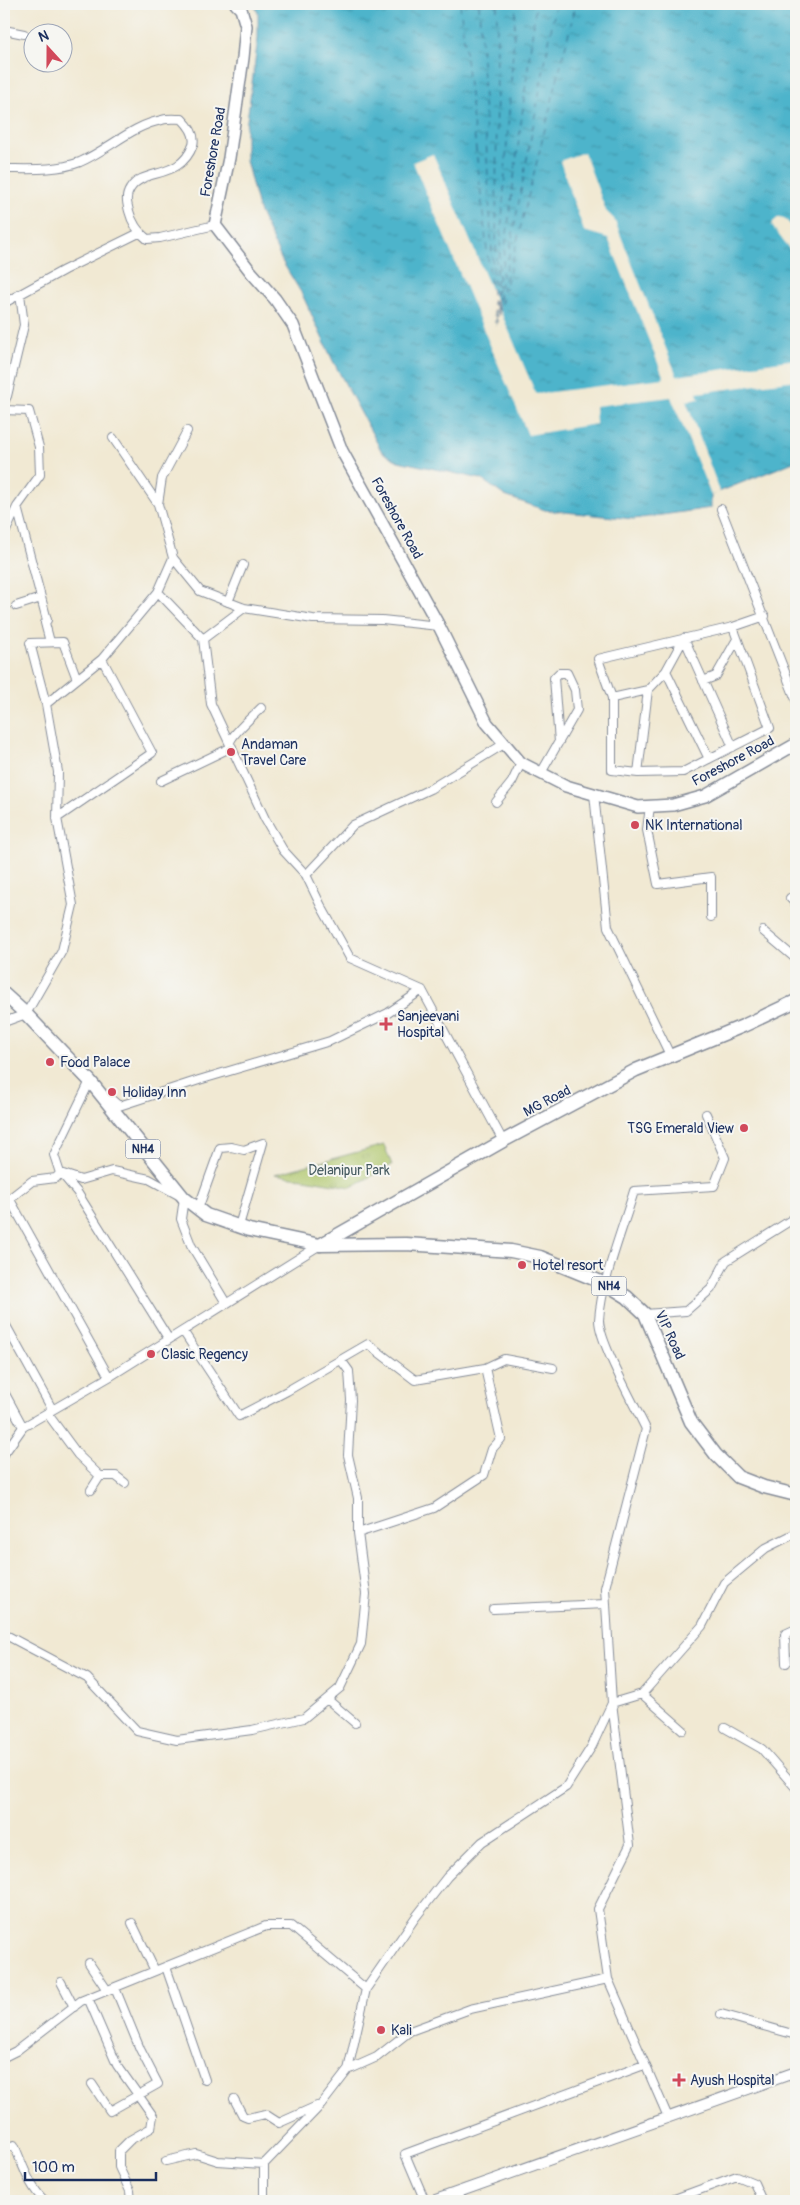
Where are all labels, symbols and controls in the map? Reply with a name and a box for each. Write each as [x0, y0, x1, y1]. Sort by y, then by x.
north arrow [22, 22, 72, 72]
text: N [36, 27, 51, 46]
street label: Foreshore Road [197, 106, 229, 198]
street label: Foreshore Road [368, 474, 427, 562]
street label: Foreshore Road [689, 732, 777, 790]
place label: Andaman Travel Care [241, 736, 306, 769]
marker: Andaman Travel Care [225, 746, 237, 758]
place label: NK International [645, 817, 743, 834]
marker: NK International [629, 819, 641, 831]
place label: Sanjeevani Hospital [397, 1008, 460, 1041]
marker: Sanjeevani Hospital [379, 1017, 393, 1031]
place label: Food Palace [60, 1054, 130, 1071]
marker: Food Palace [44, 1056, 56, 1068]
street label: MG Road [520, 1081, 574, 1121]
place label: Holiday Inn [122, 1084, 186, 1101]
marker: Holiday Inn [106, 1086, 118, 1098]
place label: TSG Emerald View [627, 1120, 735, 1137]
marker: TSG Emerald View [738, 1122, 750, 1134]
road number: NH4 [126, 1140, 160, 1158]
park label: Delanipur Park [308, 1162, 390, 1179]
place label: Hotel resort [532, 1257, 604, 1274]
marker: Hotel resort [516, 1259, 528, 1271]
road number: NH4 [592, 1276, 626, 1295]
street label: VIP Road [651, 1308, 689, 1362]
place label: Clasic Regency [161, 1346, 248, 1363]
marker: Clasic Regency [145, 1348, 157, 1360]
place label: Kali [391, 2022, 412, 2039]
marker: Kali [375, 2024, 387, 2036]
place label: Ayush Hospital [690, 2072, 775, 2089]
marker: Ayush Hospital [672, 2073, 686, 2087]
scale bar [25, 2150, 156, 2182]
text: 100 m [32, 2158, 75, 2177]

